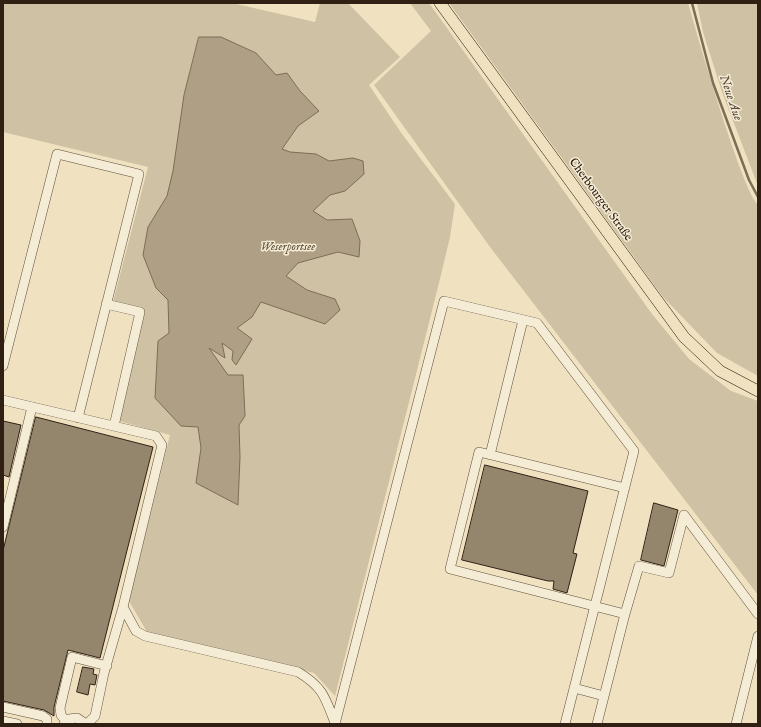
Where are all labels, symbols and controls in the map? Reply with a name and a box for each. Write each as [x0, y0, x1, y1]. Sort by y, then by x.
water label: Neue Aue [715, 73, 745, 123]
street label: Cherbourger Straße [565, 156, 635, 244]
park label: Weserportsee [261, 241, 315, 255]

